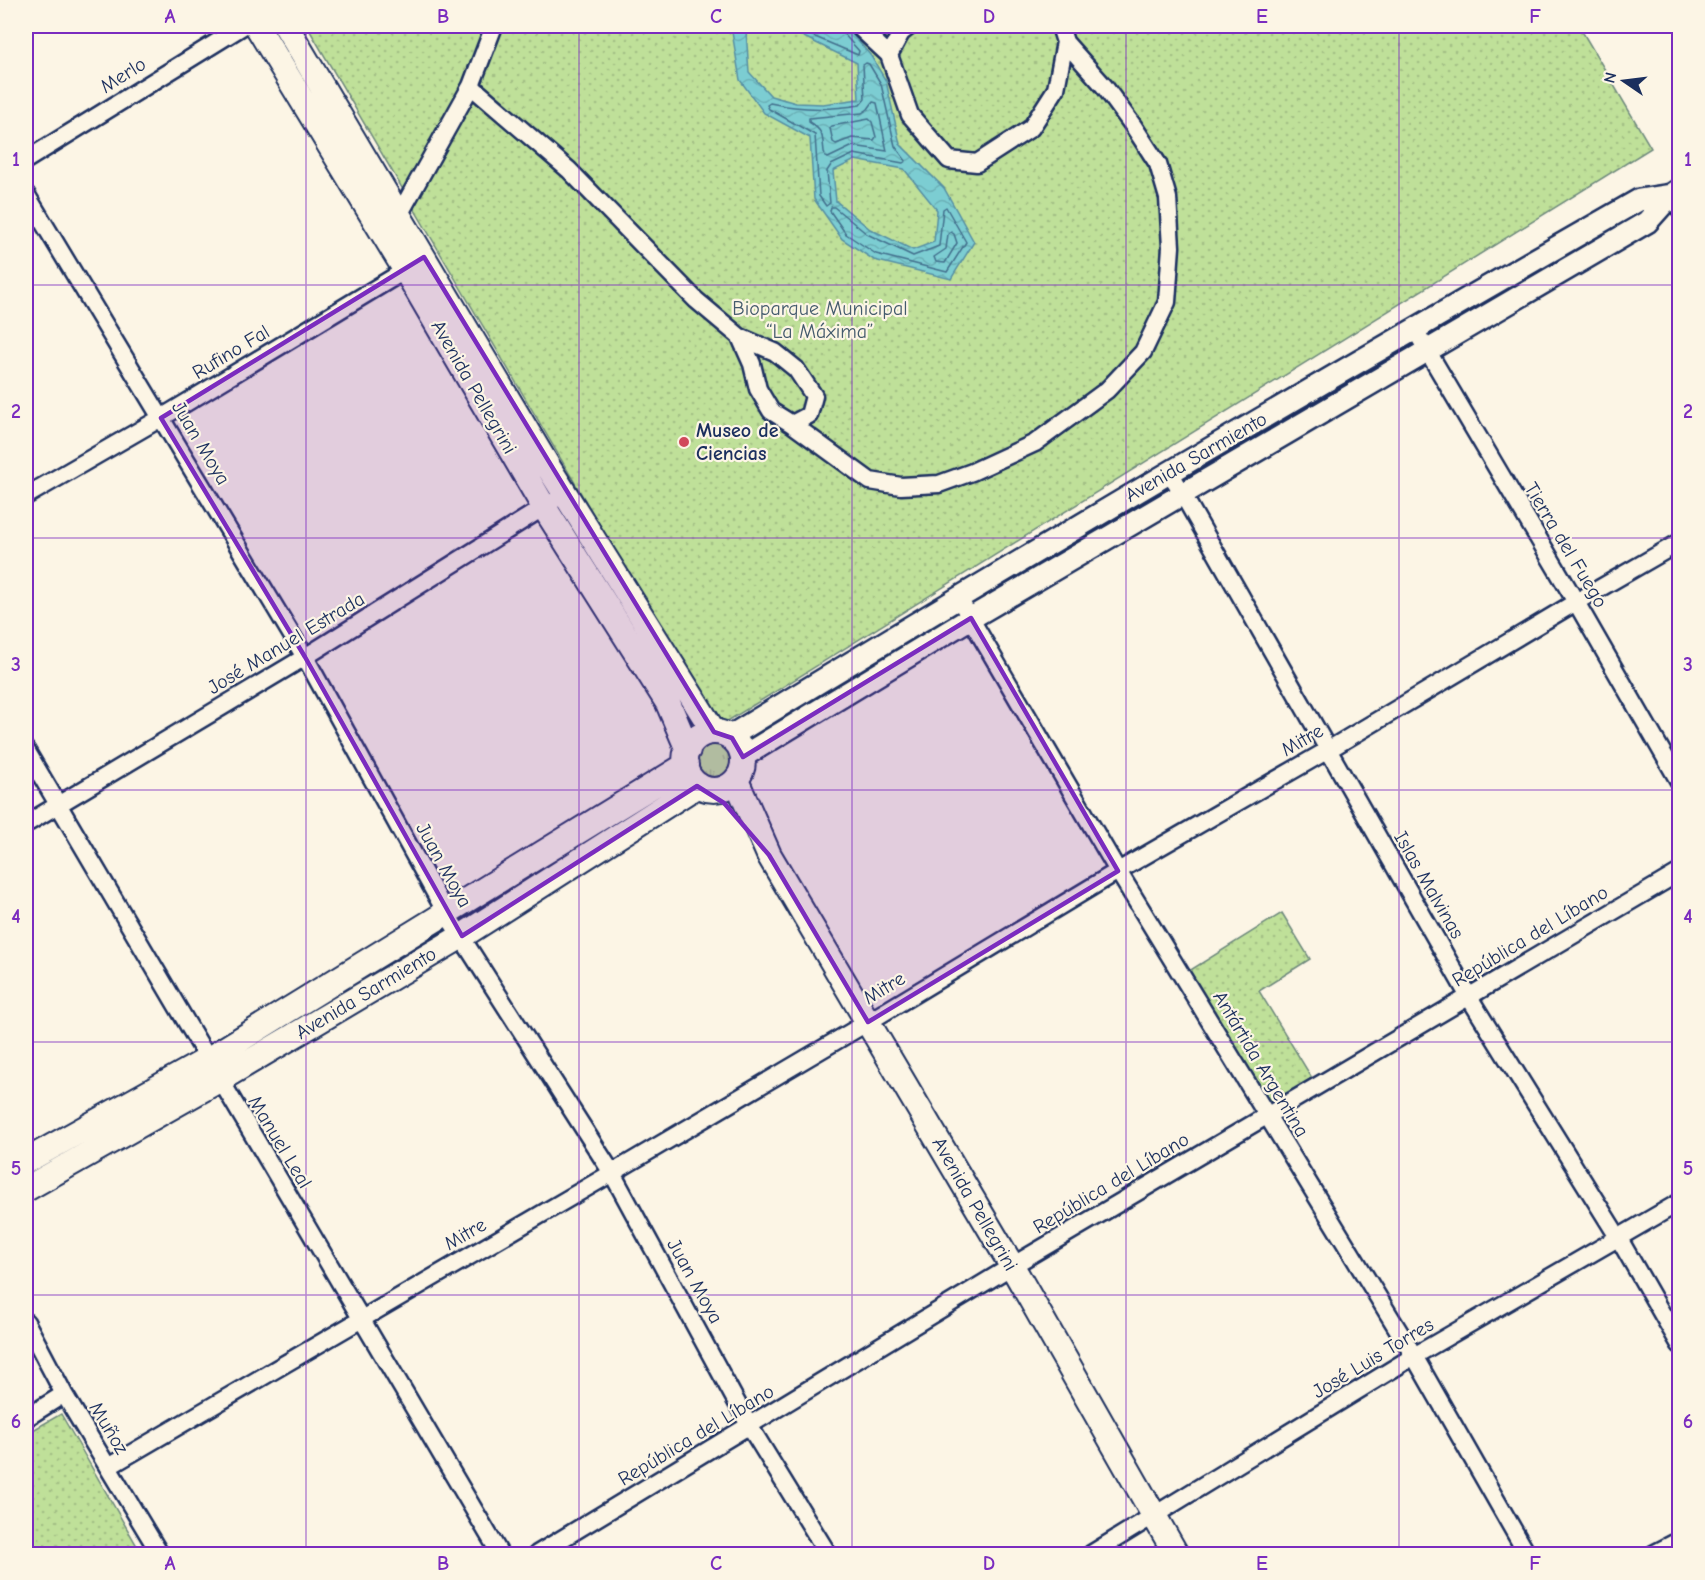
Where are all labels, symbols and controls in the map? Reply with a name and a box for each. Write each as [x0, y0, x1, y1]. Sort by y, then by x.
text: A [164, 5, 176, 28]
text: B [437, 5, 449, 28]
text: C [710, 5, 722, 28]
text: D [983, 5, 995, 28]
text: E [1256, 5, 1268, 28]
text: F [1529, 5, 1541, 28]
north arrow [1594, 51, 1654, 111]
street label: Merlo [96, 52, 150, 98]
text: N [1600, 70, 1620, 85]
text: 1 [12, 148, 20, 171]
text: 1 [1684, 148, 1692, 171]
park label: Bioparque Municipal “La Máxima” [732, 297, 908, 343]
street label: Avenida Pellegrini [426, 316, 522, 458]
street label: Rufino Fal [188, 320, 274, 384]
street label: Juan Moya [167, 397, 235, 489]
text: 2 [11, 400, 21, 423]
text: 2 [1683, 400, 1693, 423]
street label: Avenida Sarmiento [1121, 407, 1271, 507]
place label: Museo de Ciencias [696, 419, 779, 465]
marker: Museo de Ciencias [677, 435, 691, 449]
street label: Tierra del Fuego [1520, 478, 1612, 612]
street label: José Manuel Estrada [203, 587, 369, 699]
text: 3 [11, 653, 21, 676]
text: 3 [1683, 653, 1693, 676]
street label: Mitre [1277, 719, 1327, 761]
street label: Juan Moya [411, 818, 477, 912]
street label: Islas Malvinas [1389, 827, 1469, 943]
street label: República del Líbano [1448, 880, 1612, 992]
text: 4 [11, 905, 21, 928]
text: 4 [1683, 905, 1693, 928]
street label: Avenida Sarmiento [292, 942, 440, 1044]
street label: Mitre [859, 967, 909, 1009]
street label: Antártida Argentina [1208, 987, 1314, 1141]
street label: Manuel Leal [243, 1092, 317, 1192]
street label: República del Líbano [1029, 1127, 1193, 1239]
street label: Avenida Pellegrini [927, 1133, 1023, 1275]
text: 5 [11, 1157, 21, 1180]
text: 5 [1683, 1157, 1693, 1180]
street label: Mitre [440, 1213, 490, 1255]
street label: Juan Moya [662, 1234, 728, 1328]
street label: José Luis Torres [1308, 1313, 1438, 1403]
street label: República del Líbano [614, 1379, 778, 1491]
street label: Muñoz [85, 1398, 134, 1459]
text: 6 [11, 1410, 21, 1433]
text: 6 [1683, 1410, 1693, 1433]
text: A [164, 1552, 176, 1575]
text: B [437, 1552, 449, 1575]
text: C [710, 1552, 722, 1575]
text: D [983, 1552, 995, 1575]
text: E [1256, 1552, 1268, 1575]
text: F [1529, 1552, 1541, 1575]

